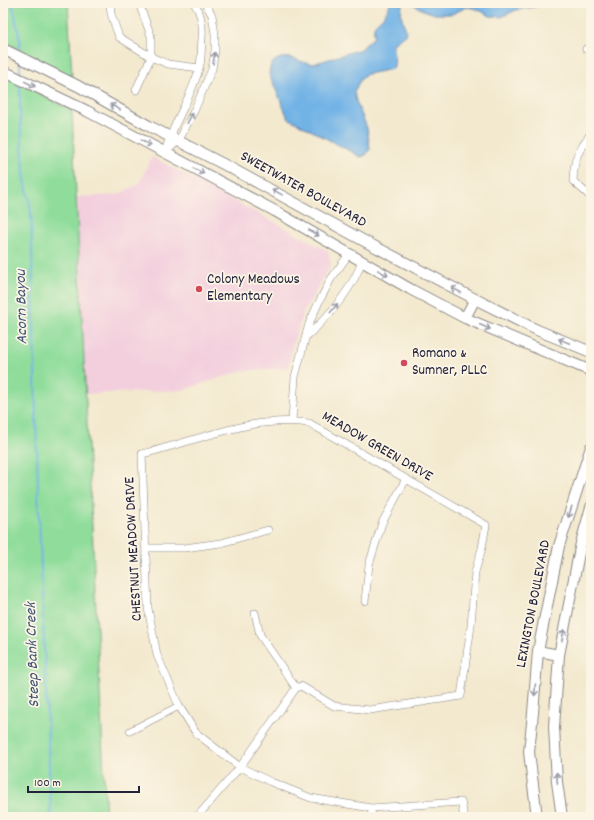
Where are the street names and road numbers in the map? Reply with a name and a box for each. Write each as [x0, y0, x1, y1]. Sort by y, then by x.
street label: SWEETWATER BOULEVARD [236, 146, 370, 234]
street label: MEADOW GREEN DRIVE [317, 406, 437, 488]
street label: CHESTNUT MEADOW DRIVE [119, 476, 149, 622]
street label: LEXINGTON BOULEVARD [511, 538, 557, 670]

